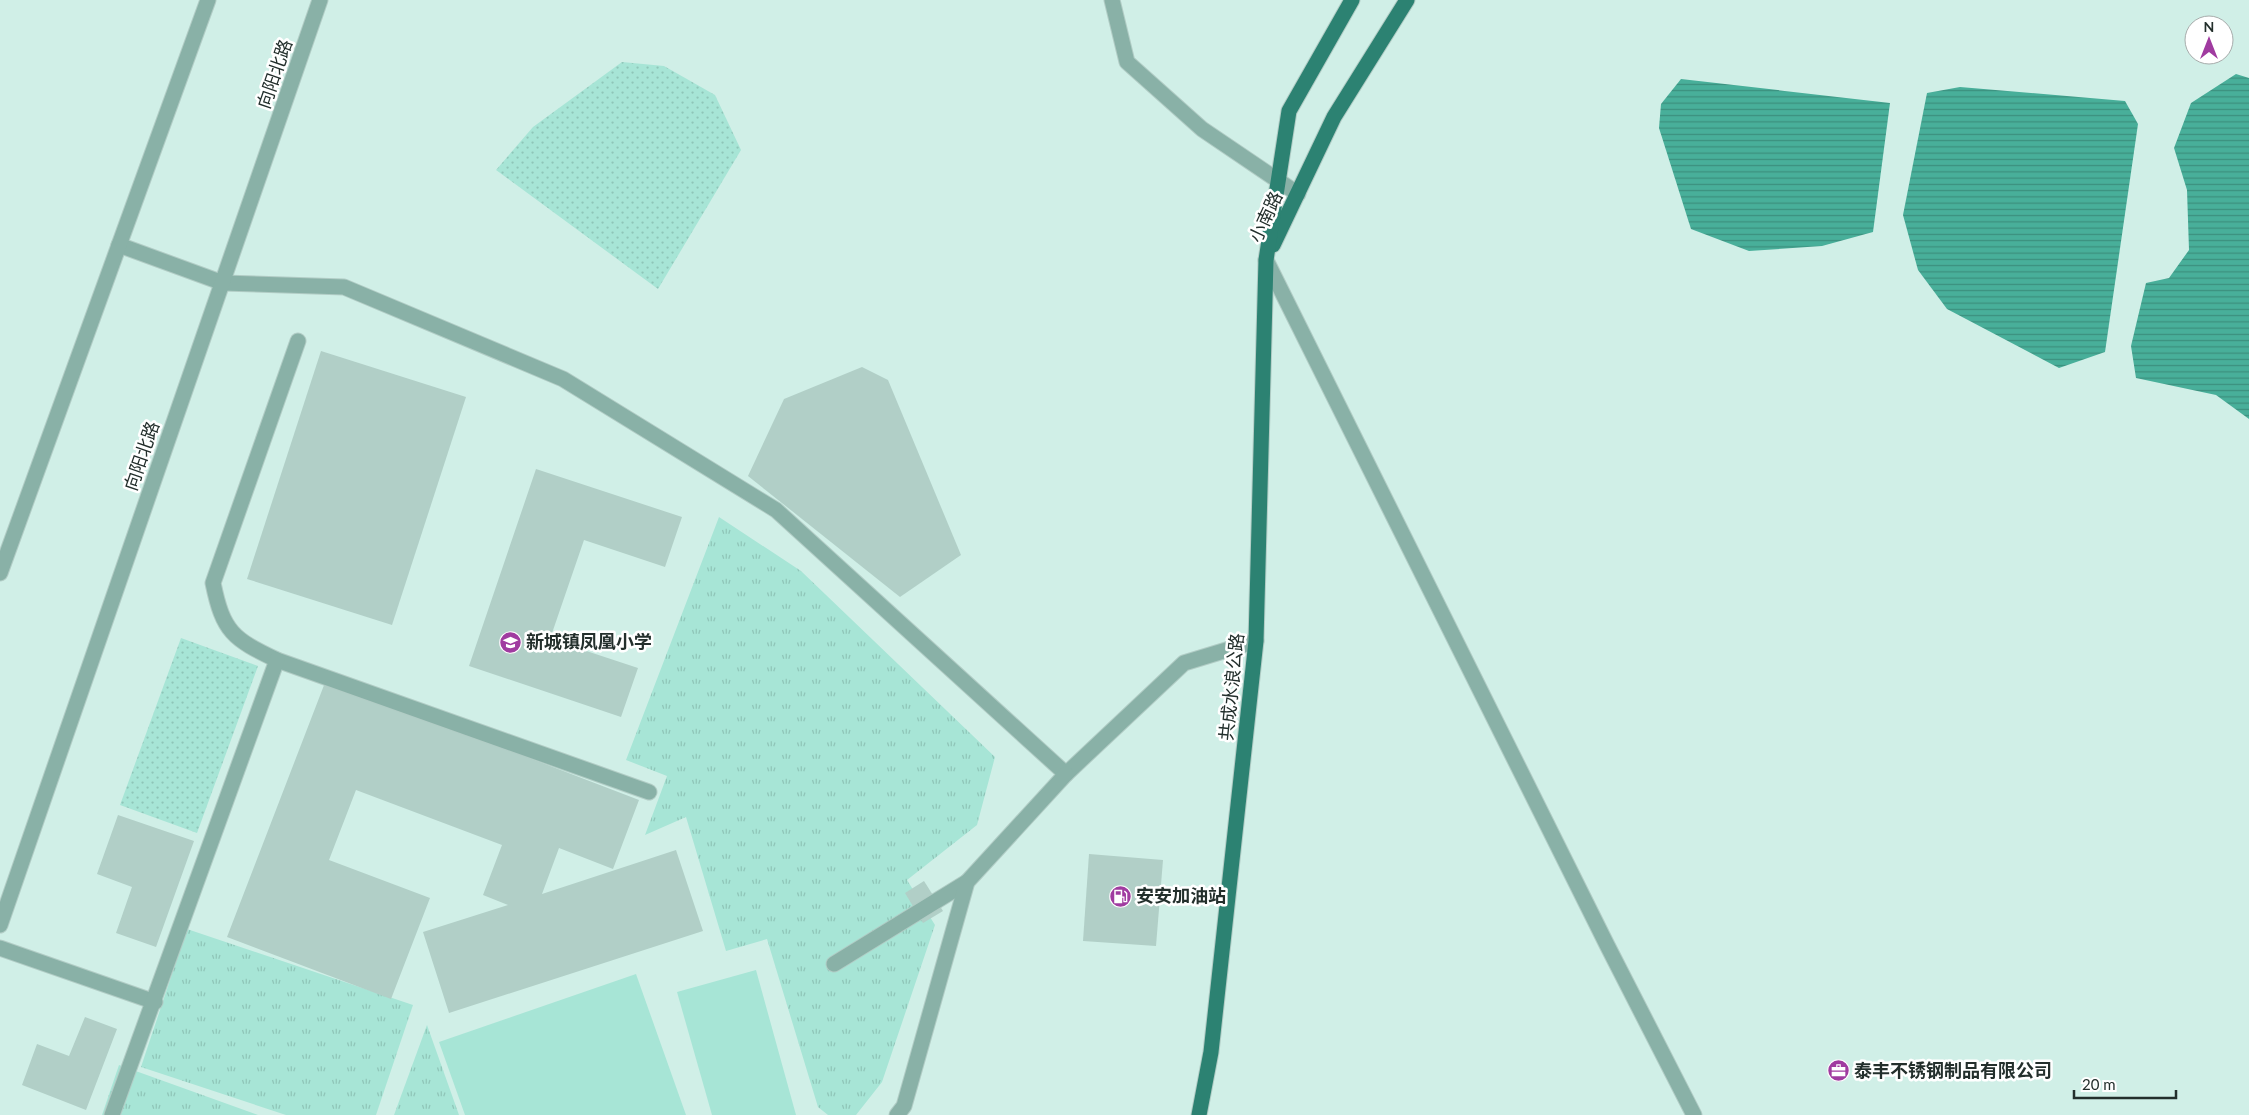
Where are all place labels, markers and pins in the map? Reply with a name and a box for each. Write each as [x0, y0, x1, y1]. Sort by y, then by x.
school or university icon: 新城镇凤凰小学 [498, 630, 522, 654]
place label: 新城镇凤凰小学 [526, 630, 652, 652]
fuel station icon: 安安加油站 [1108, 884, 1132, 908]
place label: 安安加油站 [1136, 884, 1226, 906]
office icon: 泰丰不锈钢制品有限公司 [1826, 1059, 1850, 1083]
place label: 泰丰不锈钢制品有限公司 [1854, 1059, 2052, 1081]

